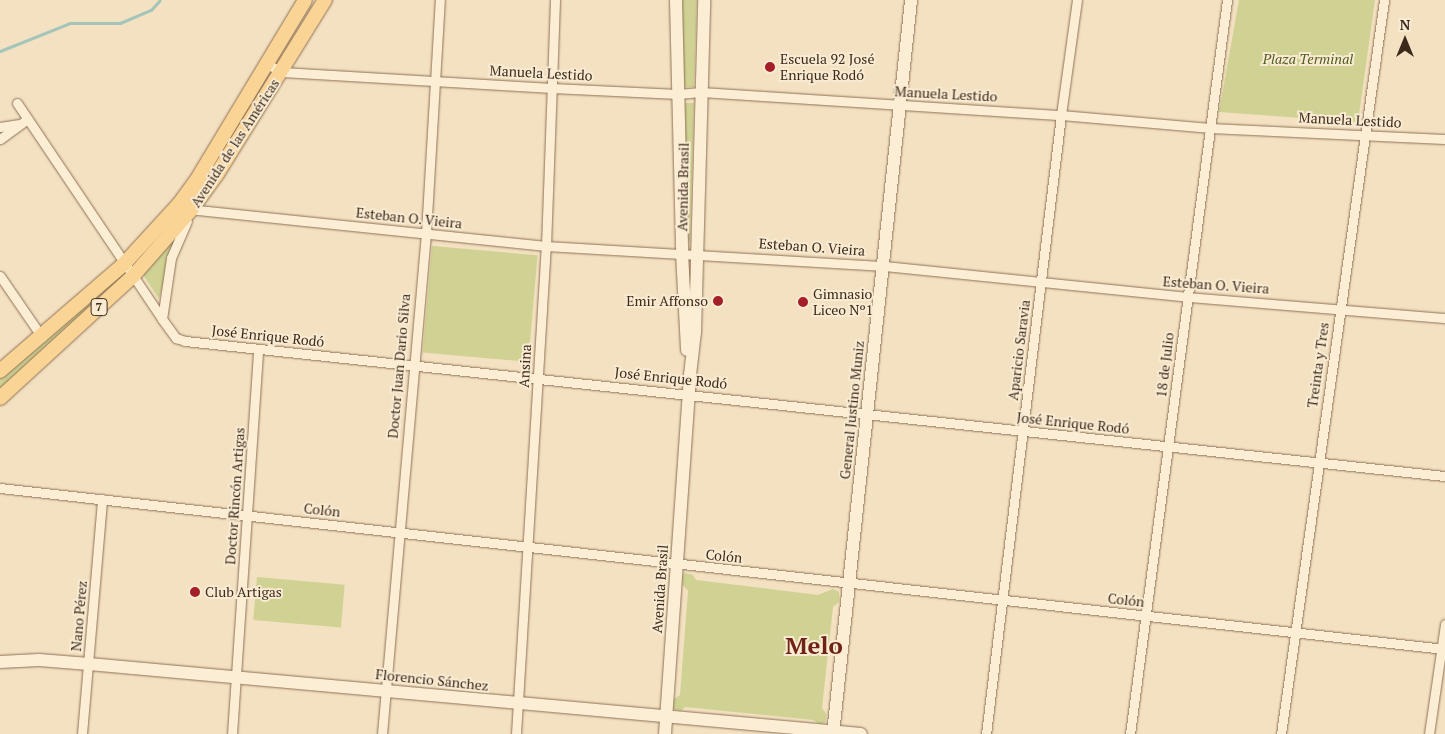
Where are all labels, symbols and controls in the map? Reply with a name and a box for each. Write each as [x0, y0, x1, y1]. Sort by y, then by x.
north arrow [1380, 15, 1430, 65]
text: N [1400, 15, 1410, 34]
place label: Escuela 92 José Enrique Rodó [780, 51, 874, 84]
park label: Plaza Terminal [1263, 51, 1353, 67]
marker: Escuela 92 José Enrique Rodó [764, 61, 776, 73]
street label: Manuela Lestido [489, 62, 593, 84]
street label: Avenida de las Américas [187, 75, 283, 211]
street label: Manuela Lestido [894, 83, 998, 105]
street label: Manuela Lestido [1298, 109, 1402, 131]
street label: Avenida Brasil [674, 142, 692, 232]
street label: Esteban O. Vieira [355, 204, 463, 232]
street label: Esteban O. Vieira [758, 235, 866, 259]
street label: Esteban O. Vieira [1162, 273, 1270, 297]
place label: Gimnasio Liceo Nº1 [813, 286, 873, 318]
street label: Doctor Juan Dario Silva [384, 293, 414, 439]
place label: Emir Affonso [626, 293, 708, 309]
marker: Emir Affonso [712, 295, 724, 307]
marker: Gimnasio Liceo Nº1 [797, 296, 809, 308]
road number: 7 [90, 298, 108, 316]
street label: Aparicio Saravia [1004, 299, 1034, 401]
street label: Treinta y Tres [1304, 321, 1332, 409]
street label: José Enrique Rodó [211, 322, 325, 350]
street label: 18 de Julio [1153, 331, 1177, 399]
street label: General Justino Muniz [836, 340, 868, 480]
street label: Ansina [515, 344, 535, 388]
street label: José Enrique Rodó [614, 364, 728, 392]
street label: José Enrique Rodó [1016, 409, 1130, 437]
street label: Doctor Rincón Artigas [222, 427, 248, 565]
street label: Colón [303, 500, 341, 520]
street label: Avenida Brasil [649, 544, 671, 634]
street label: Colón [705, 546, 743, 566]
street label: Nano Pérez [68, 580, 90, 652]
place label: Club Artigas [205, 584, 282, 600]
marker: Club Artigas [189, 586, 201, 598]
street label: Colón [1107, 590, 1145, 610]
district label: Melo [785, 632, 843, 660]
street label: Florencio Sánchez [375, 666, 489, 694]

